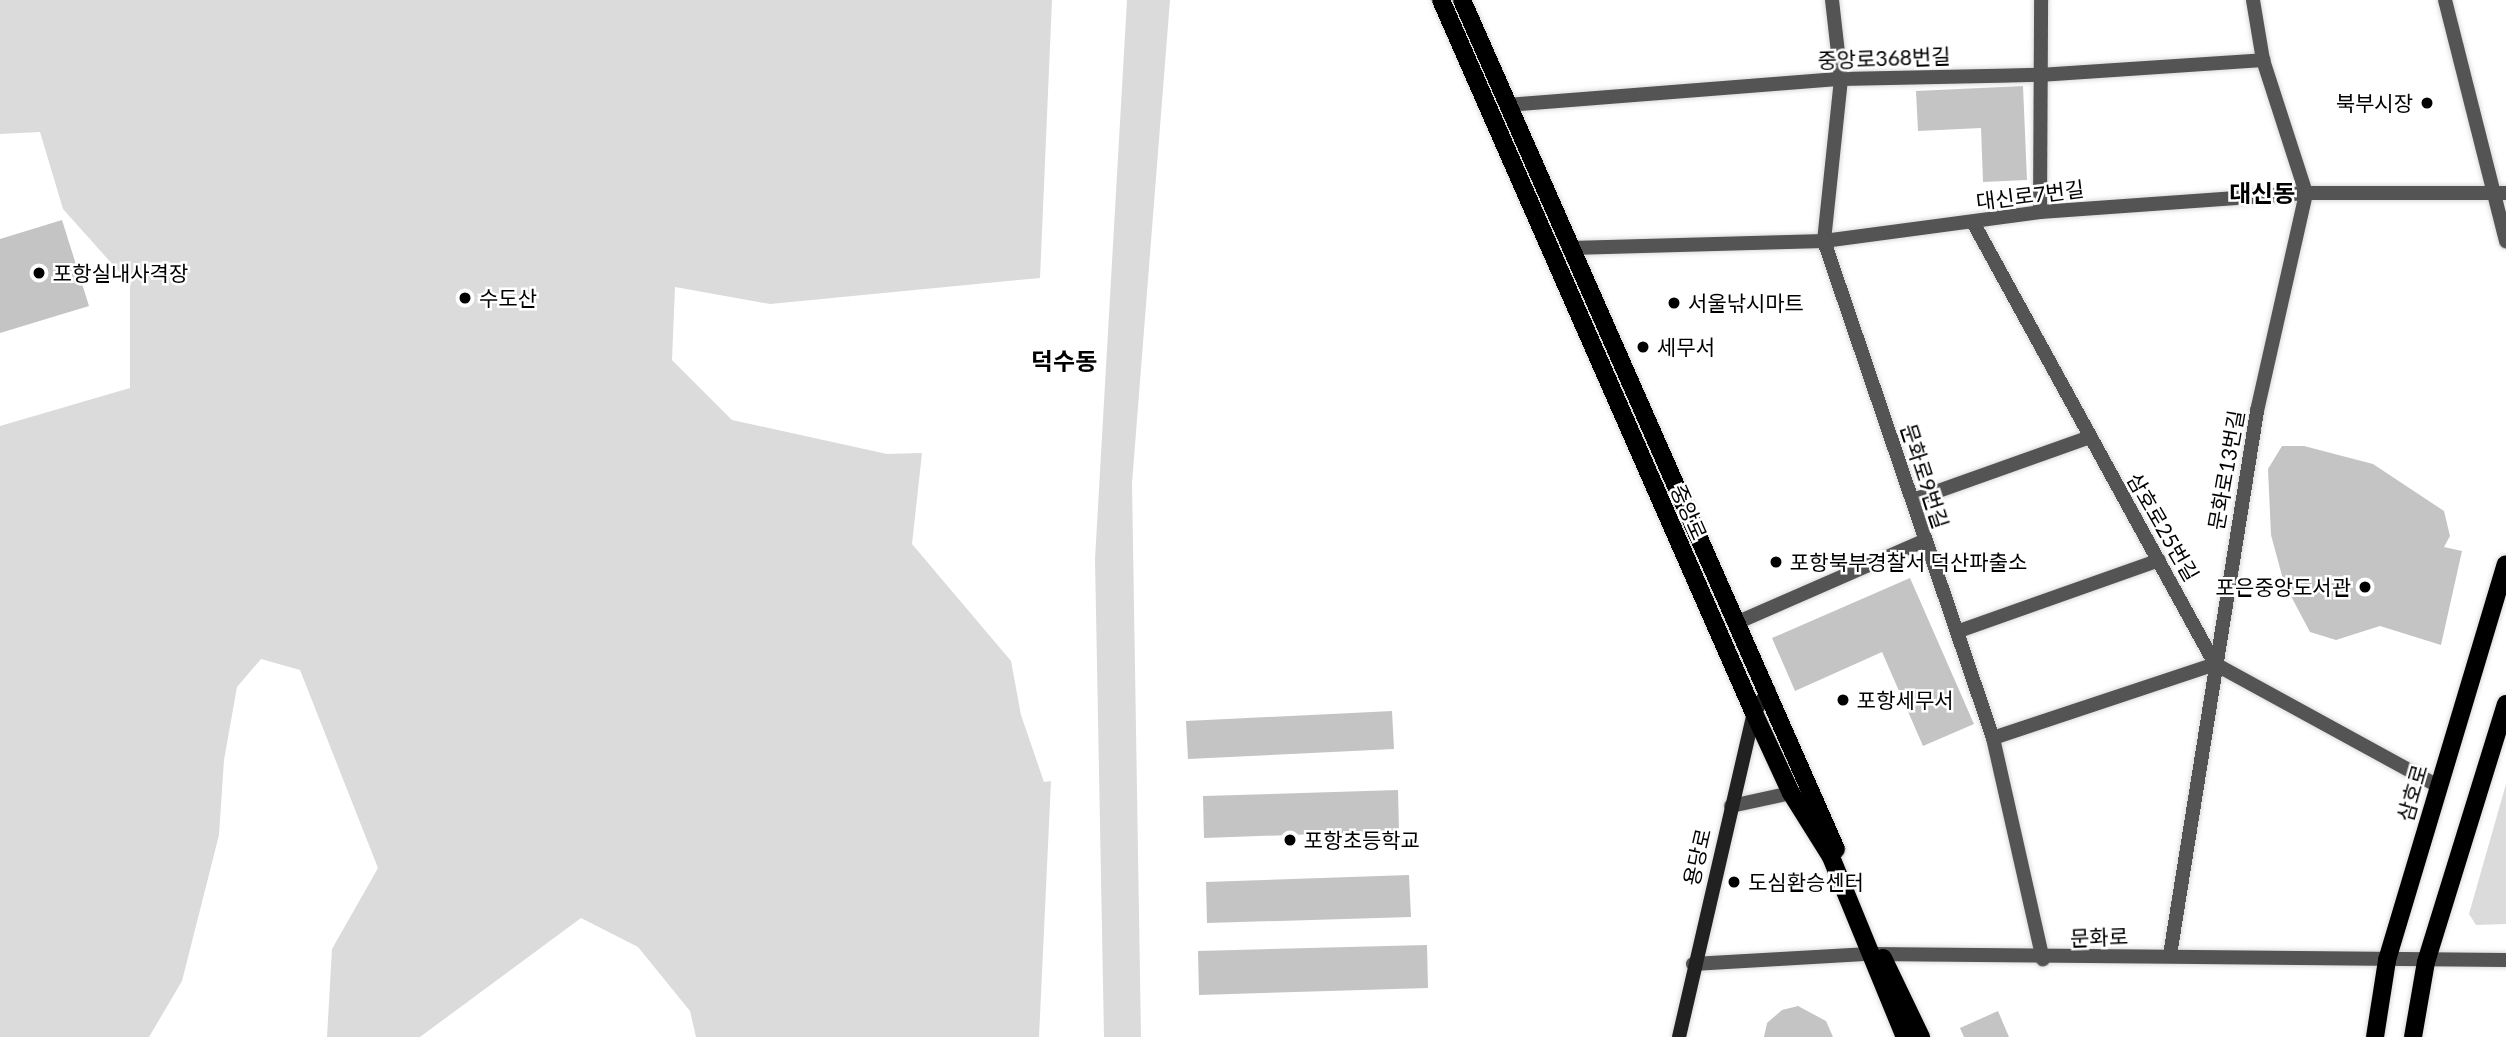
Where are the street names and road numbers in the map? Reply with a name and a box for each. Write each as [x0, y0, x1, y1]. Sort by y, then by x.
street label: 중앙로368번길 [1817, 43, 1951, 73]
street label: 대신로7번길 [1974, 176, 2086, 214]
street label: 문화로13번길 [2203, 408, 2249, 532]
street label: 문화로9번길 [1896, 420, 1954, 532]
street label: 삼호로25번길 [2122, 468, 2204, 586]
street label: 중앙로 [1666, 480, 1712, 544]
street label: 삼호로 [2392, 762, 2432, 824]
street label: 용당로 [1678, 826, 1716, 888]
street label: 문화로 [2070, 923, 2128, 951]

